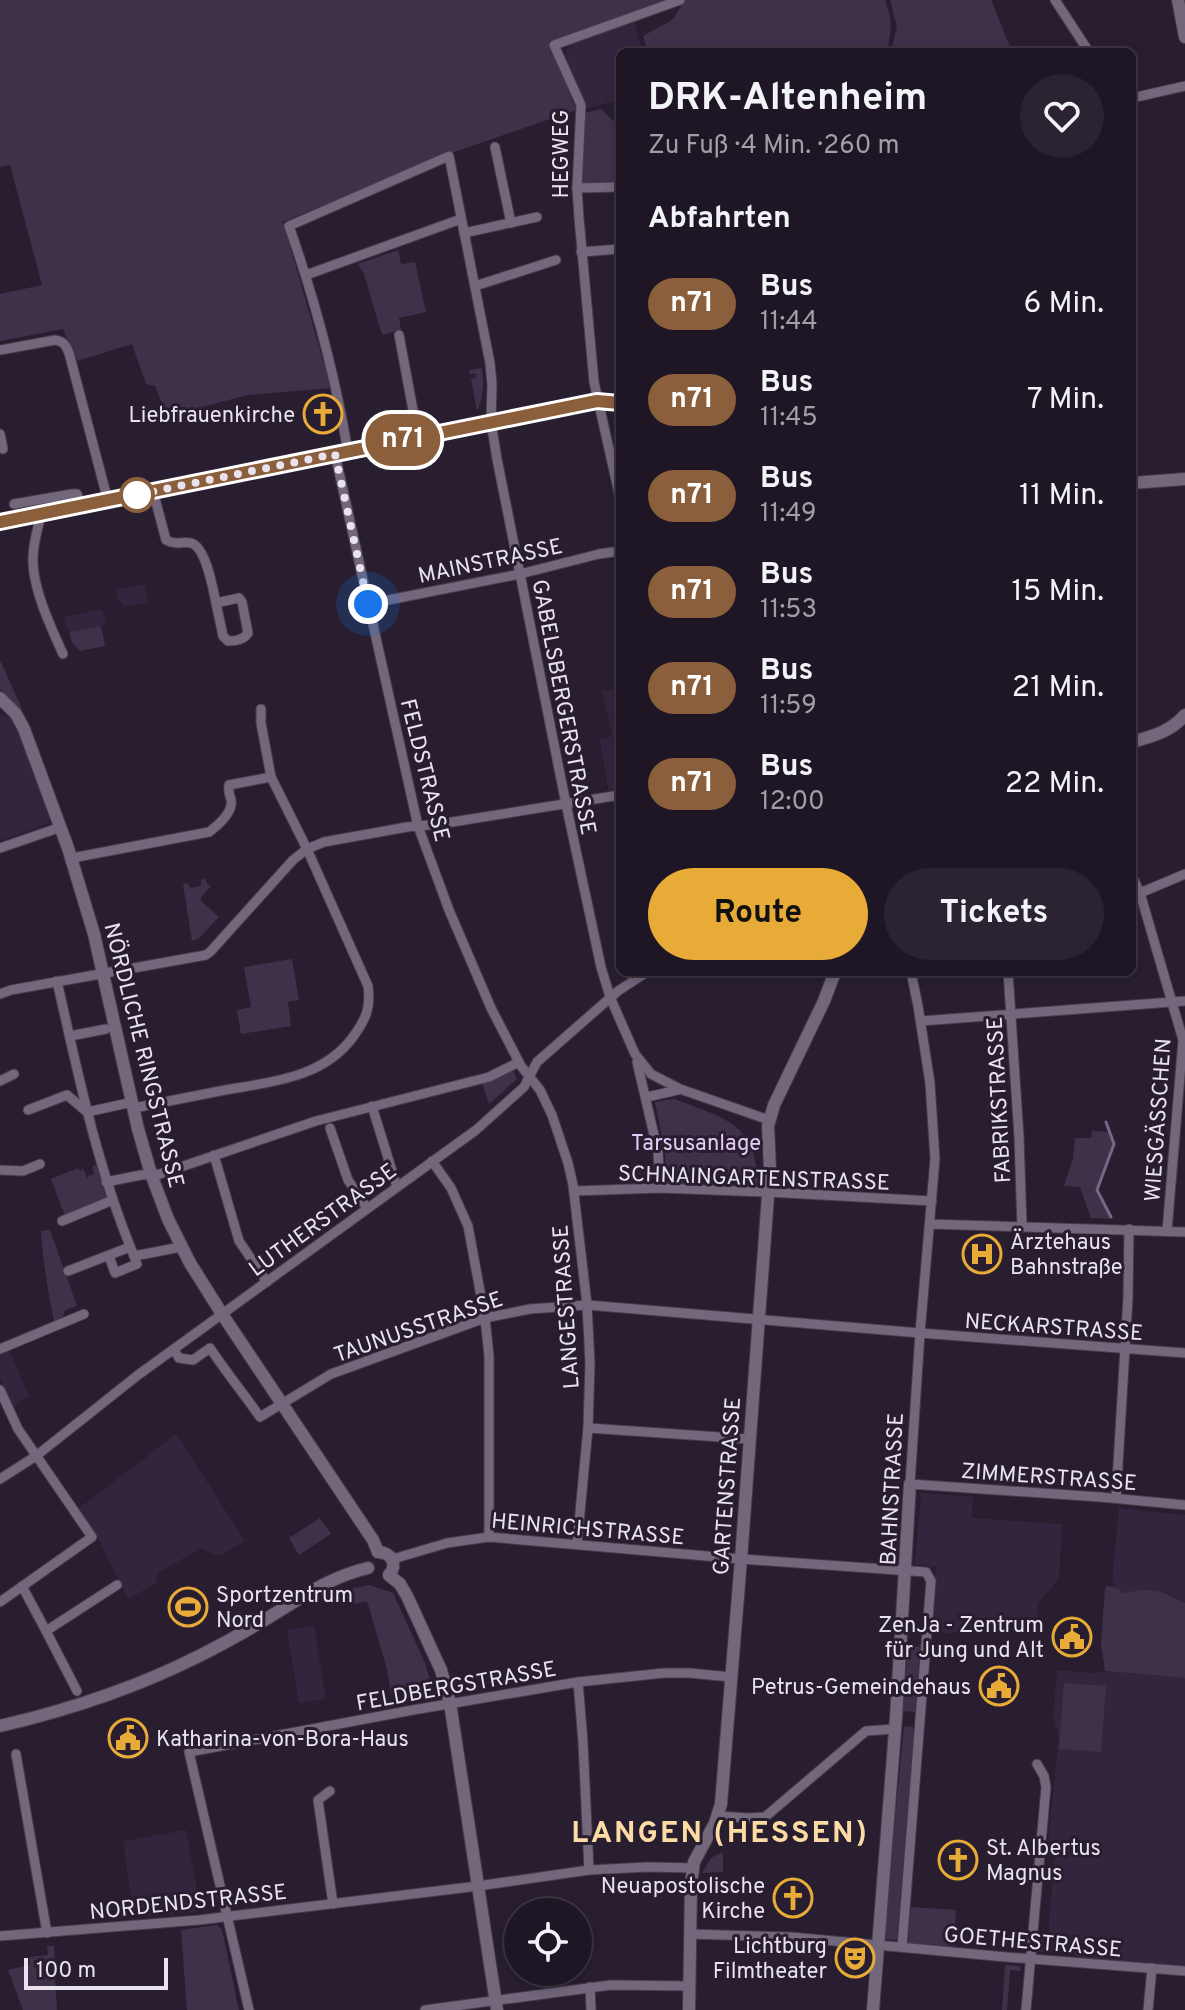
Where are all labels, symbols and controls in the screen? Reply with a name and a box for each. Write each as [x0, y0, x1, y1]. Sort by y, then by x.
button: heart [1020, 74, 1104, 158]
text: DRK-Altenheim [648, 75, 927, 124]
street label: HEGWEG [549, 110, 576, 198]
text: Zu Fuß · 4 Min. · 260 m [648, 130, 900, 163]
text: Abfahrten [648, 201, 791, 238]
text: Bus [760, 269, 813, 306]
text: n71 [670, 286, 714, 322]
text: 6 Min. [1023, 286, 1104, 323]
text: 11:44 [760, 306, 818, 339]
text: Bus [760, 365, 813, 402]
text: n71 [670, 382, 714, 418]
text: 7 Min. [1027, 382, 1104, 419]
church icon: Liebfrauenkirche [302, 393, 344, 435]
text: 11:45 [760, 402, 818, 435]
place label: Liebfrauenkirche [129, 403, 295, 430]
line badge: n71 [357, 414, 449, 466]
text: n71 [381, 422, 425, 458]
text: Bus [760, 461, 813, 498]
unlabelled marker [120, 478, 154, 512]
text: n71 [670, 478, 714, 514]
text: 11 Min. [1019, 478, 1104, 515]
text: 11:49 [760, 498, 817, 531]
street label: MAINSTRASSE [416, 534, 565, 591]
text: Bus [760, 557, 813, 594]
text: n71 [670, 574, 714, 610]
text: 15 Min. [1012, 574, 1104, 611]
street label: GABELSBERGERSTRASSE [525, 577, 601, 837]
your location [348, 584, 388, 624]
text: 11:53 [760, 594, 817, 627]
text: Bus [760, 653, 813, 690]
text: n71 [670, 670, 714, 706]
text: 21 Min. [1012, 670, 1104, 707]
text: 11:59 [760, 690, 817, 723]
street label: FELDSTRASSE [393, 696, 454, 845]
text: Bus [760, 749, 813, 786]
text: n71 [670, 766, 714, 802]
text: 22 Min. [1005, 766, 1104, 803]
text: 12:00 [760, 786, 825, 819]
button: Route [648, 868, 868, 960]
button: Tickets [884, 868, 1104, 960]
street label: NÖRDLICHE RINGSTRASSE [97, 920, 191, 1191]
street label: FABRIKSTRASSE [983, 1016, 1018, 1184]
street label: WIESGÄSSCHEN [1138, 1037, 1179, 1203]
park label: Tarsusanlage [631, 1131, 761, 1158]
street label: LUTHERSTRASSE [244, 1158, 403, 1284]
street label: SCHNAINGARTENSTRASSE [617, 1161, 890, 1198]
street label: LANGESTRASSE [548, 1224, 587, 1390]
place label: Ärztehaus Bahnstraße [1010, 1228, 1122, 1282]
hospital icon: Ärztehaus Bahnstraße [961, 1233, 1003, 1275]
street label: TAUNUSSTRASSE [331, 1287, 507, 1370]
street label: NECKARSTRASSE [964, 1309, 1144, 1348]
street label: GARTENSTRASSE [709, 1396, 748, 1576]
street label: BAHNSTRASSE [876, 1412, 911, 1566]
street label: ZIMMERSTRASSE [960, 1459, 1138, 1498]
street label: HEINRICHSTRASSE [490, 1509, 686, 1552]
place label: Sportzentrum Nord [216, 1583, 353, 1635]
sports icon: Sportzentrum Nord [167, 1586, 209, 1628]
place label: ZenJa - Zentrum für Jung und Alt [878, 1613, 1044, 1665]
public building icon: ZenJa - Zentrum für Jung und Alt [1051, 1616, 1093, 1658]
street label: FELDBERGSTRASSE [354, 1657, 559, 1718]
public building icon: Petrus-Gemeindehaus [978, 1665, 1020, 1707]
place label: Petrus-Gemeindehaus [751, 1675, 971, 1702]
public building icon: Katharina-von-Bora-Haus [107, 1717, 149, 1759]
place label: Katharina-von-Bora-Haus [156, 1727, 409, 1754]
district label: LANGEN (HESSEN) [571, 1816, 869, 1853]
place label: St. Albertus Magnus [986, 1836, 1101, 1888]
church icon: St. Albertus Magnus [937, 1839, 979, 1881]
place label: Neuapostolische Kirche [601, 1874, 765, 1926]
church icon: Neuapostolische Kirche [772, 1877, 814, 1919]
street label: NORDENDSTRASSE [88, 1880, 288, 1927]
map controls [504, 1898, 592, 1986]
button: locate [504, 1898, 592, 1986]
street label: GOETHESTRASSE [943, 1922, 1123, 1965]
place label: Lichtburg Filmtheater [713, 1934, 827, 1986]
theatre icon: Lichtburg Filmtheater [834, 1937, 876, 1979]
scale bar [24, 1954, 168, 1990]
text: 100 m [36, 1958, 96, 1985]

